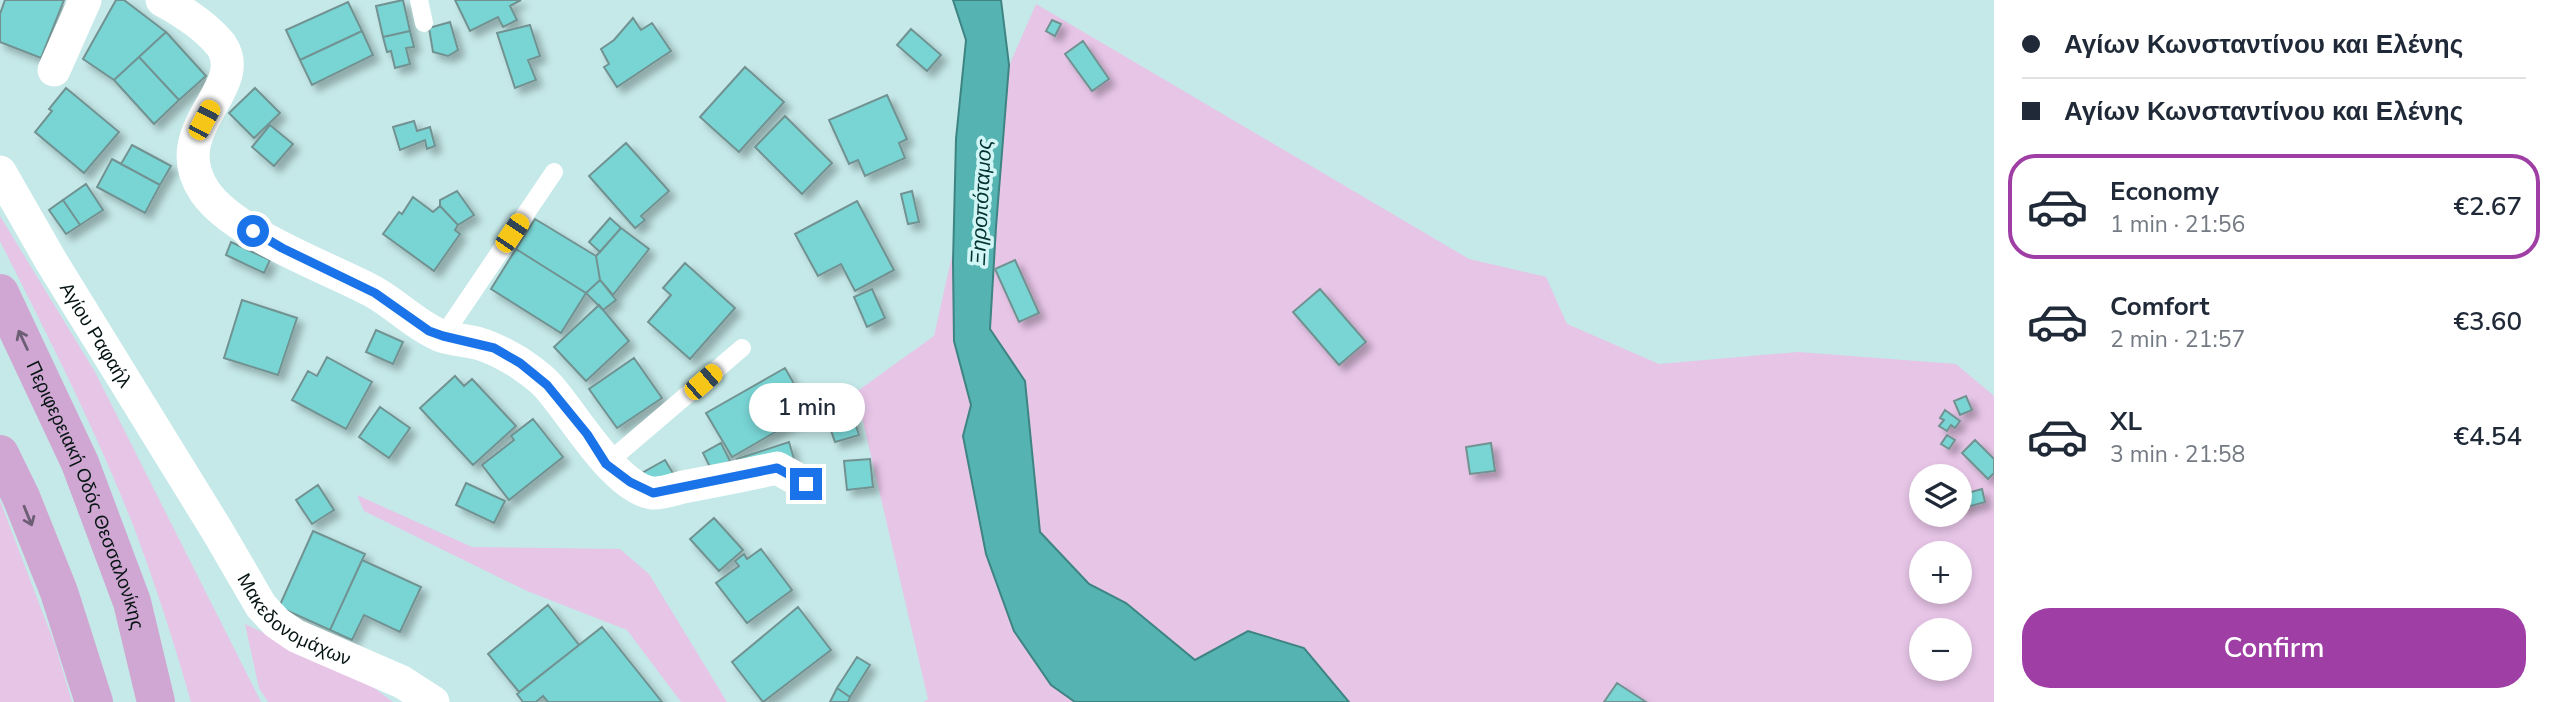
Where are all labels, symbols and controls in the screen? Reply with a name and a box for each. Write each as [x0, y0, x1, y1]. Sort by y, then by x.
text: Αγίων Κωνσταντίνου και Ελένης [2064, 27, 2463, 62]
text: Αγίων Κωνσταντίνου και Ελένης [2064, 94, 2463, 129]
car [185, 97, 224, 143]
water label: Ξηροπόταμος [964, 138, 998, 267]
text: Economy [2110, 174, 2219, 209]
icon: car [2026, 175, 2089, 238]
text: €2.67 [2453, 189, 2522, 224]
text: 1 min · 21:56 [2110, 209, 2245, 240]
car [492, 210, 533, 256]
route start [237, 215, 269, 247]
street label: Αγίου Ραφαήλ [53, 278, 138, 393]
text: Comfort [2110, 289, 2210, 324]
icon: car [2026, 290, 2089, 353]
text: €3.60 [2453, 304, 2522, 339]
text: 2 min · 21:57 [2110, 324, 2245, 355]
one-way arrow [16, 330, 29, 351]
street label: Περιφερειακή Οδός Θεσσαλονίκης [20, 357, 150, 632]
car [681, 360, 726, 404]
callout: 1 min [748, 382, 864, 432]
text: 1 min [778, 392, 836, 423]
text: XL [2110, 404, 2142, 439]
icon: car [2026, 405, 2089, 468]
text: €4.54 [2453, 419, 2522, 454]
text: 3 min · 21:58 [2110, 439, 2245, 470]
map controls [1909, 464, 1972, 681]
button: layers [1909, 464, 1972, 527]
route end [790, 468, 822, 500]
one-way arrow [23, 504, 36, 526]
button: + [1909, 541, 1972, 604]
street label: Μακεδονομάχων [231, 569, 355, 672]
button: Confirm [2022, 608, 2526, 688]
button: − [1909, 618, 1972, 681]

